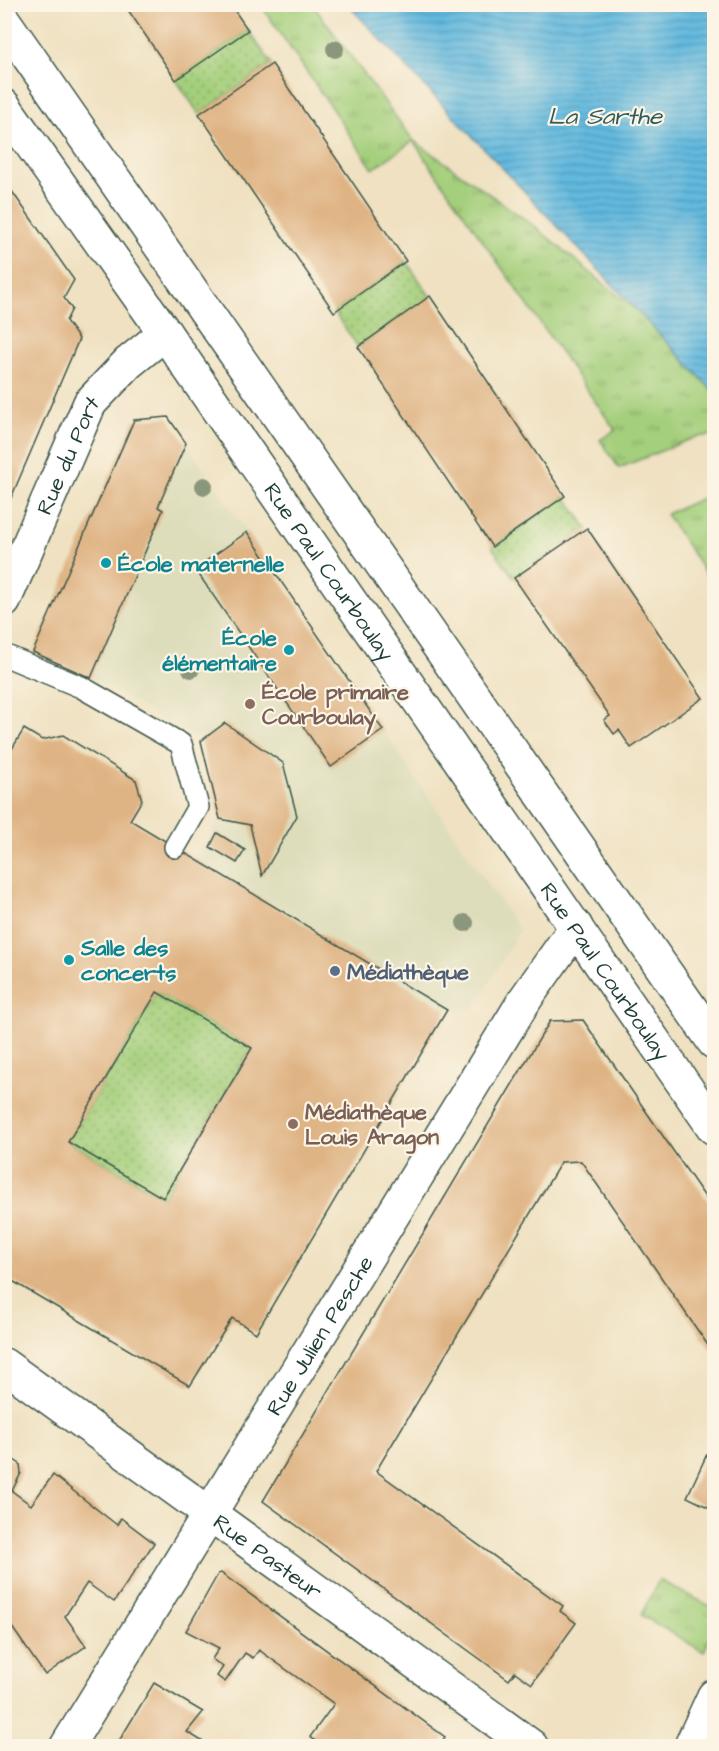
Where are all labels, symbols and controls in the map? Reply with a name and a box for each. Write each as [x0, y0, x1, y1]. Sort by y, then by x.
water label: La Sarthe [548, 100, 663, 134]
street label: Rue du Port [29, 389, 107, 520]
street label: Rue Paul Courboulay [256, 477, 401, 668]
place label: École maternelle [118, 549, 285, 580]
marker: École maternelle [99, 556, 113, 570]
place label: École élémentaire [162, 623, 277, 679]
marker: École élémentaire [282, 643, 296, 657]
place label: École primaire Courboulay [262, 677, 409, 735]
marker: École primaire Courboulay [243, 697, 257, 711]
street label: Rue Paul Courboulay [532, 877, 677, 1068]
place label: Salle des concerts [80, 933, 176, 989]
marker: Salle des concerts [62, 953, 76, 967]
place label: Médiathèque [347, 957, 469, 988]
marker: Médiathèque [328, 964, 342, 978]
place label: Médiathèque Louis Aragon [305, 1097, 439, 1154]
marker: Médiathèque Louis Aragon [286, 1117, 300, 1131]
street label: Rue Julien Pesche [259, 1250, 381, 1422]
street label: Rue Pasteur [206, 1507, 328, 1607]

